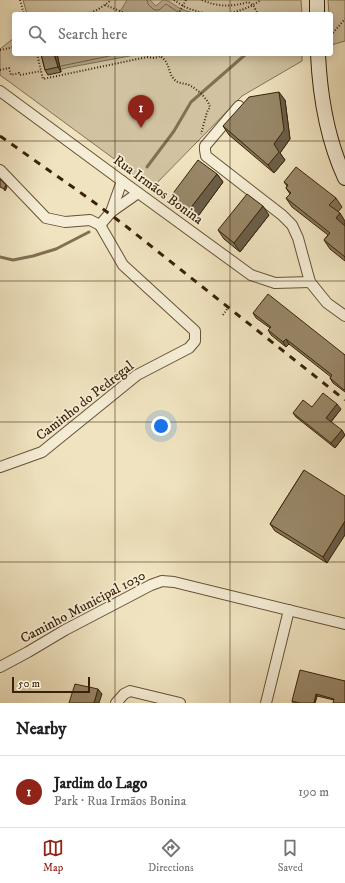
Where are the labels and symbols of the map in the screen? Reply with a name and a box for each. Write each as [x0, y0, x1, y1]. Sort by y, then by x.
pin: 1 [128, 95, 154, 128]
street label: Rua Irmãos Bonina [110, 151, 207, 229]
street label: Caminho do Pedregal [32, 357, 138, 445]
your location [151, 416, 171, 436]
street label: Caminho Municipal 1030 [17, 566, 149, 648]
scale bar [12, 675, 90, 694]

